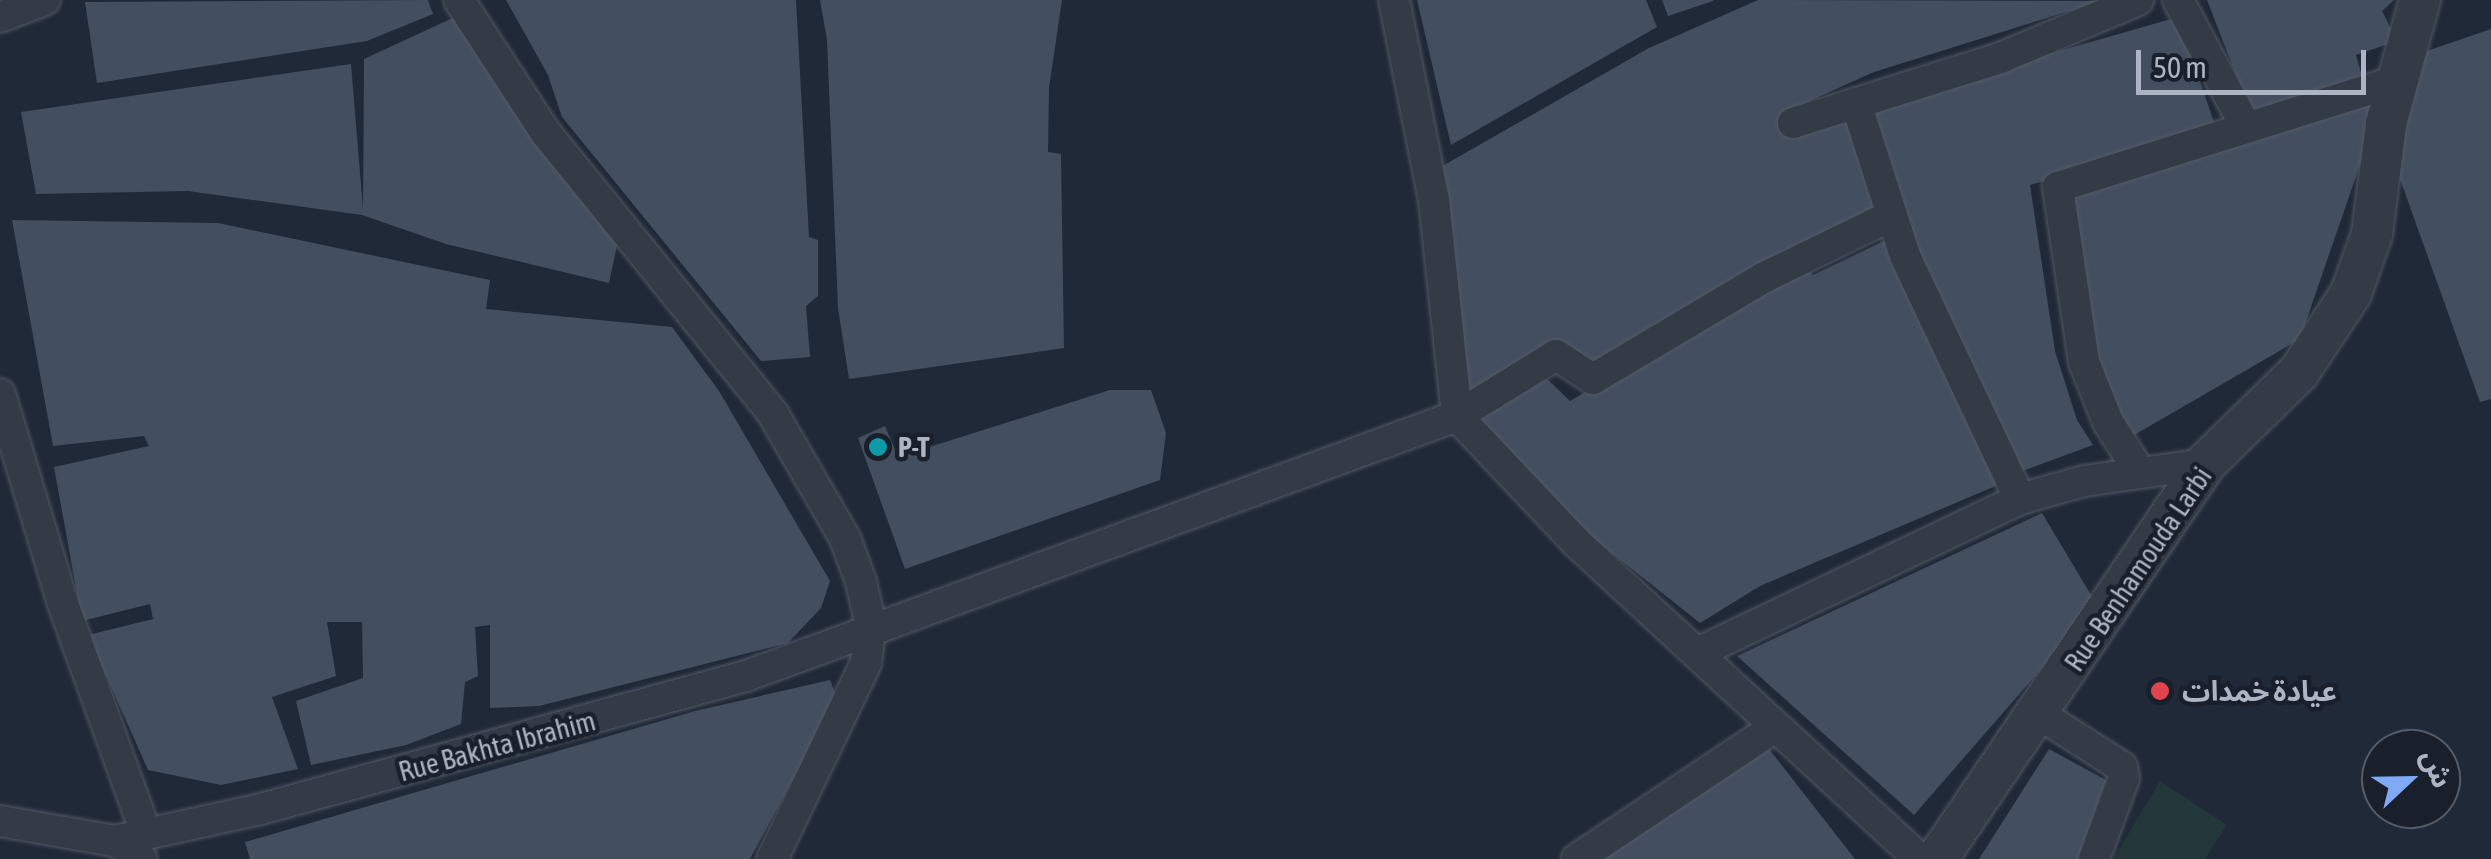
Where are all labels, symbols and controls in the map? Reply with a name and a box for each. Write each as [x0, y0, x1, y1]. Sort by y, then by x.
scale bar [2141, 30, 2371, 92]
text: 50 m [2153, 50, 2207, 84]
place label: P-T [898, 430, 930, 464]
marker: P-T [867, 436, 889, 458]
street label: Rue Benhamouda Larbi [2057, 461, 2219, 677]
place label: عيادة خمدات [2182, 674, 2337, 708]
marker: عيادة خمدات [2147, 678, 2173, 704]
street label: Rue Bakhta Ibrahim [395, 704, 599, 788]
north arrow [2361, 729, 2461, 829]
text: ش [2415, 745, 2459, 792]

